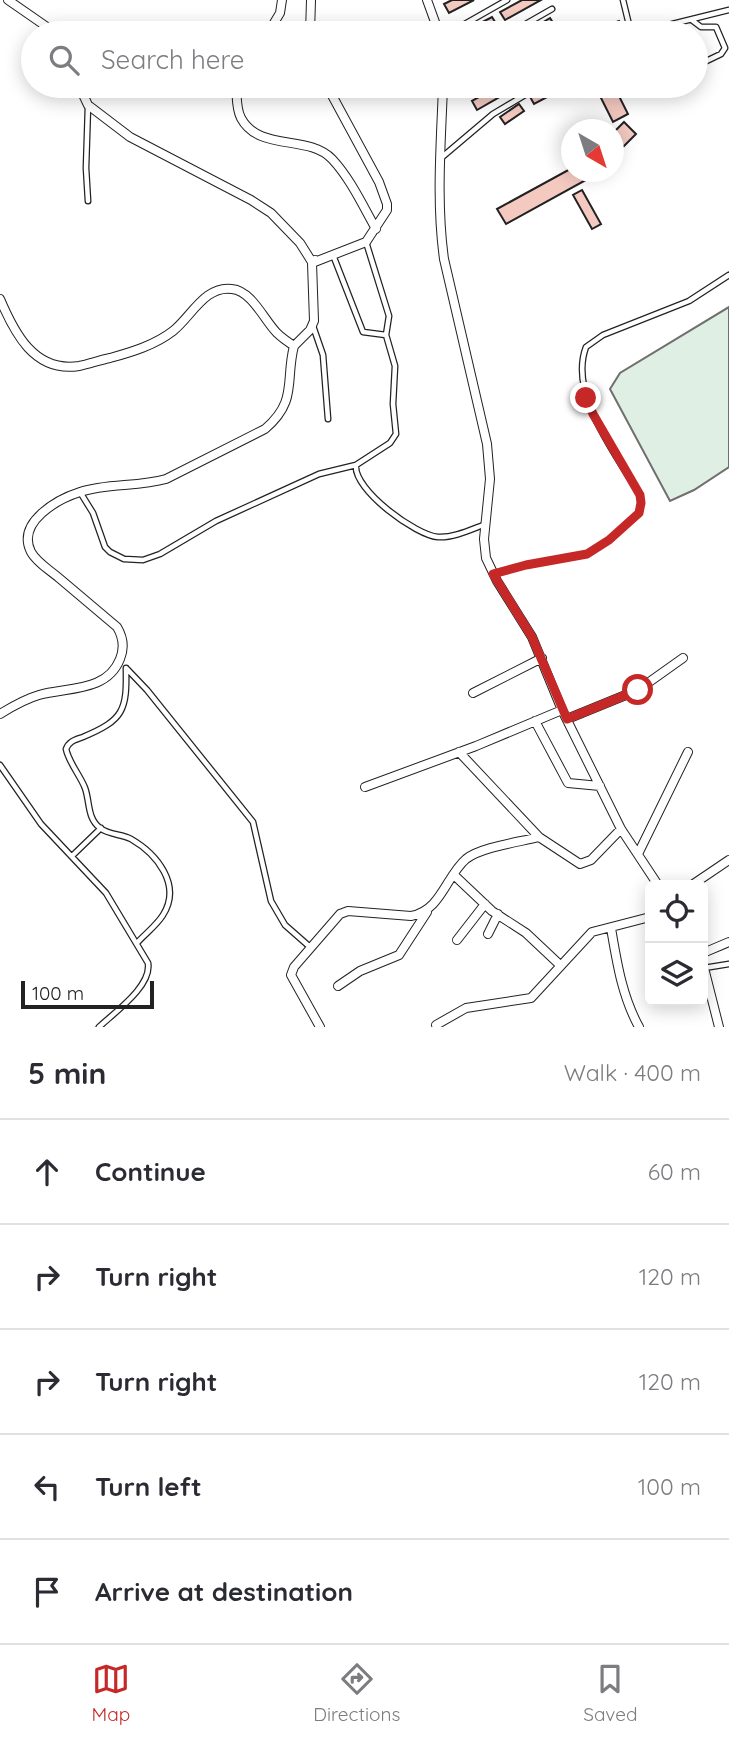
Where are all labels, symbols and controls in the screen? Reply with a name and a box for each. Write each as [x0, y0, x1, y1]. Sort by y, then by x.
search box [21, 21, 708, 98]
icon: search [45, 41, 83, 79]
text: Search here [101, 43, 245, 76]
north arrow [561, 119, 624, 182]
route end [570, 382, 601, 413]
route start [622, 674, 653, 705]
map controls [645, 880, 708, 1006]
button: locate [645, 880, 708, 943]
button: layers [645, 943, 708, 1006]
scale bar [21, 978, 154, 1010]
text: 100 m [32, 981, 84, 1005]
text: 5 min [28, 1054, 106, 1092]
text: Walk · 400 m [564, 1058, 701, 1087]
icon: ahead [28, 1153, 66, 1191]
text: Continue [95, 1155, 206, 1188]
text: 60 m [648, 1157, 701, 1186]
icon: right [28, 1258, 66, 1296]
text: Turn right [95, 1260, 217, 1293]
text: 120 m [639, 1262, 701, 1291]
icon: right [28, 1363, 66, 1401]
text: Turn right [95, 1365, 217, 1398]
text: 120 m [639, 1367, 701, 1396]
icon: left [28, 1468, 66, 1506]
text: Turn left [95, 1470, 202, 1503]
text: 100 m [638, 1472, 701, 1501]
icon: arrive [28, 1573, 66, 1611]
text: Arrive at destination [95, 1575, 353, 1608]
tab: Map [92, 1660, 130, 1726]
tab: Directions [313, 1660, 400, 1726]
tab: Saved [583, 1660, 638, 1726]

